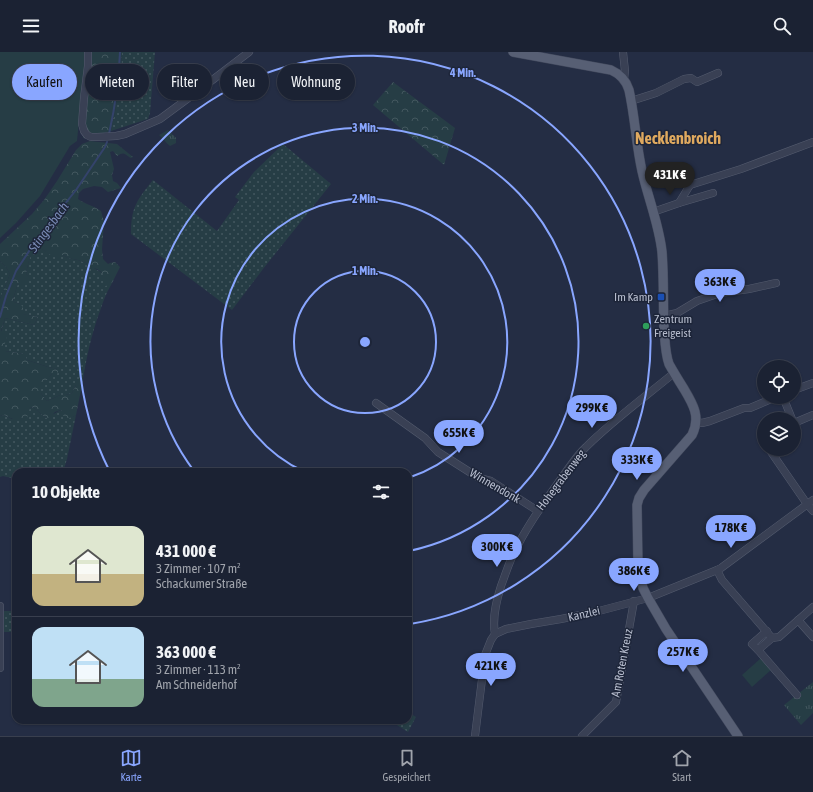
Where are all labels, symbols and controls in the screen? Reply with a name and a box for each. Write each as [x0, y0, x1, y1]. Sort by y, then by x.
icon: menu [20, 15, 42, 37]
icon: search [771, 15, 793, 37]
text: Roofr [388, 16, 425, 37]
chip: Kaufen [12, 64, 77, 100]
chip: Mieten [85, 64, 149, 100]
chip: Filter [157, 64, 212, 100]
chip: Neu [220, 64, 269, 100]
chip: Wohnung [277, 64, 355, 100]
text: 4 Min. [449, 66, 476, 80]
text: 3 Min. [352, 121, 378, 135]
district label: Necklenbroich [635, 129, 721, 147]
pin: 431K € [637, 162, 703, 196]
text: 431K € [654, 167, 686, 182]
text: 2 Min. [352, 192, 378, 206]
water label: Stingesbach [25, 199, 72, 256]
text: 1 Min. [352, 264, 378, 278]
pin: 363K € [687, 269, 753, 303]
text: 363K € [704, 274, 736, 289]
place label: Im Kamp [614, 290, 653, 304]
marker: Im Kamp [656, 292, 666, 302]
place label: Zentrum Freigeist [654, 312, 692, 340]
marker: Zentrum Freigeist [641, 321, 651, 331]
centre of rings [358, 335, 372, 349]
map controls [757, 360, 801, 456]
button: locate [757, 360, 801, 404]
pin: 299K € [559, 395, 625, 429]
text: 299K € [576, 400, 608, 415]
button: layers [757, 412, 801, 456]
pin: 655K € [426, 420, 492, 454]
text: 655K € [443, 425, 475, 440]
street label: Hohegrabenweg [534, 446, 589, 513]
pin: 333K € [604, 447, 670, 481]
text: 333K € [621, 452, 653, 467]
street label: Winnendonk [467, 466, 524, 507]
icon: filters [370, 481, 392, 503]
text: 10 Objekte [32, 482, 100, 502]
pin: 178K € [698, 515, 764, 549]
text: 178K € [715, 520, 747, 535]
pin: 300K € [464, 534, 530, 568]
text: 300K € [481, 539, 513, 554]
text: 431 000 € [156, 541, 216, 561]
icon: home [64, 542, 112, 590]
pin: 386K € [601, 558, 667, 592]
text: 3 Zimmer · 107 m² [156, 561, 241, 576]
text: 386K € [618, 563, 650, 578]
text: Schackumer Straße [156, 576, 247, 591]
street label: Kanzlei [567, 604, 601, 624]
street label: Am Roten Kreuz [609, 627, 636, 698]
pin: 257K € [650, 639, 716, 673]
text: 363 000 € [156, 642, 216, 662]
icon: home [64, 643, 112, 691]
text: 257K € [667, 644, 699, 659]
pin: 421K € [458, 653, 524, 687]
text: 421K € [475, 658, 507, 673]
text: 3 Zimmer · 113 m² [156, 662, 241, 677]
text: Am Schneiderhof [156, 677, 237, 692]
tab: Karte [120, 747, 142, 783]
tab: Gespeichert [382, 747, 431, 783]
tab: Start [671, 747, 693, 783]

